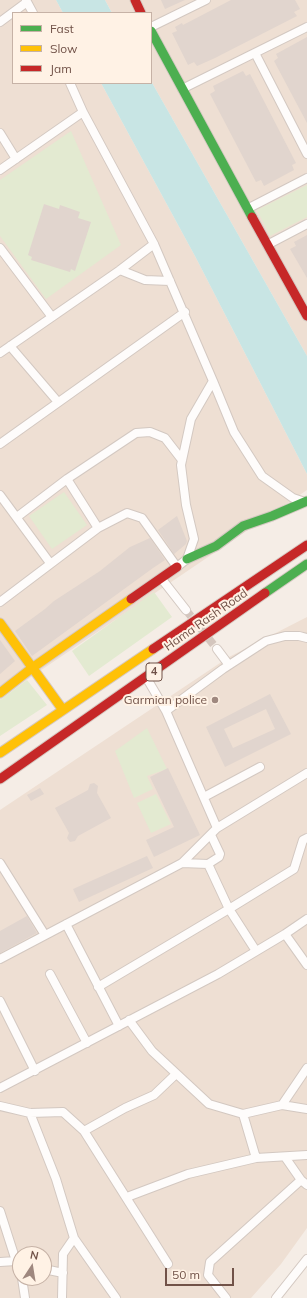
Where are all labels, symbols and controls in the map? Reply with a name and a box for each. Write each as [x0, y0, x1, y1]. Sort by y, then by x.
legend [12, 12, 152, 84]
text: Fast [50, 21, 74, 36]
text: Slow [50, 41, 78, 56]
text: Jam [50, 61, 72, 76]
street label: Hama Rash Road [162, 586, 250, 654]
road number: 4 [146, 663, 162, 681]
place label: Garmian police [124, 693, 207, 707]
marker: Garmian police [210, 695, 220, 705]
north arrow [12, 1246, 52, 1286]
text: N [29, 1248, 40, 1263]
scale bar [167, 1260, 236, 1286]
text: 50 m [172, 1267, 200, 1282]

